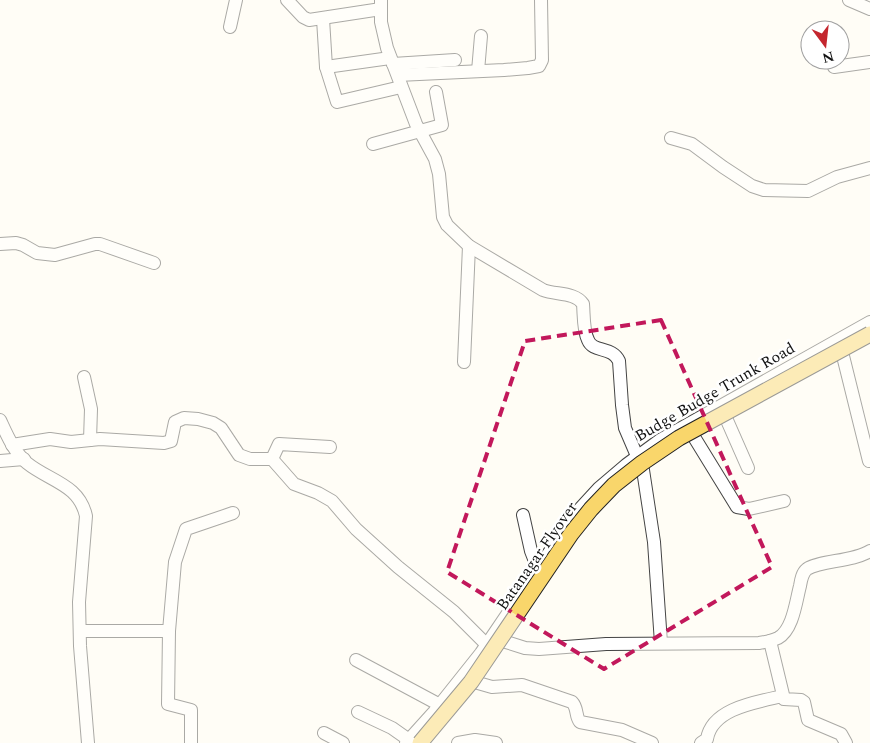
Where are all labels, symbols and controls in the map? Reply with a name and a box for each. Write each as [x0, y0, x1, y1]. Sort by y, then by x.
north arrow [800, 20, 850, 70]
text: N [820, 45, 836, 69]
street label: Budge Budge Trunk Road [630, 336, 800, 448]
street label: Batanagar Flyover [490, 497, 584, 615]

